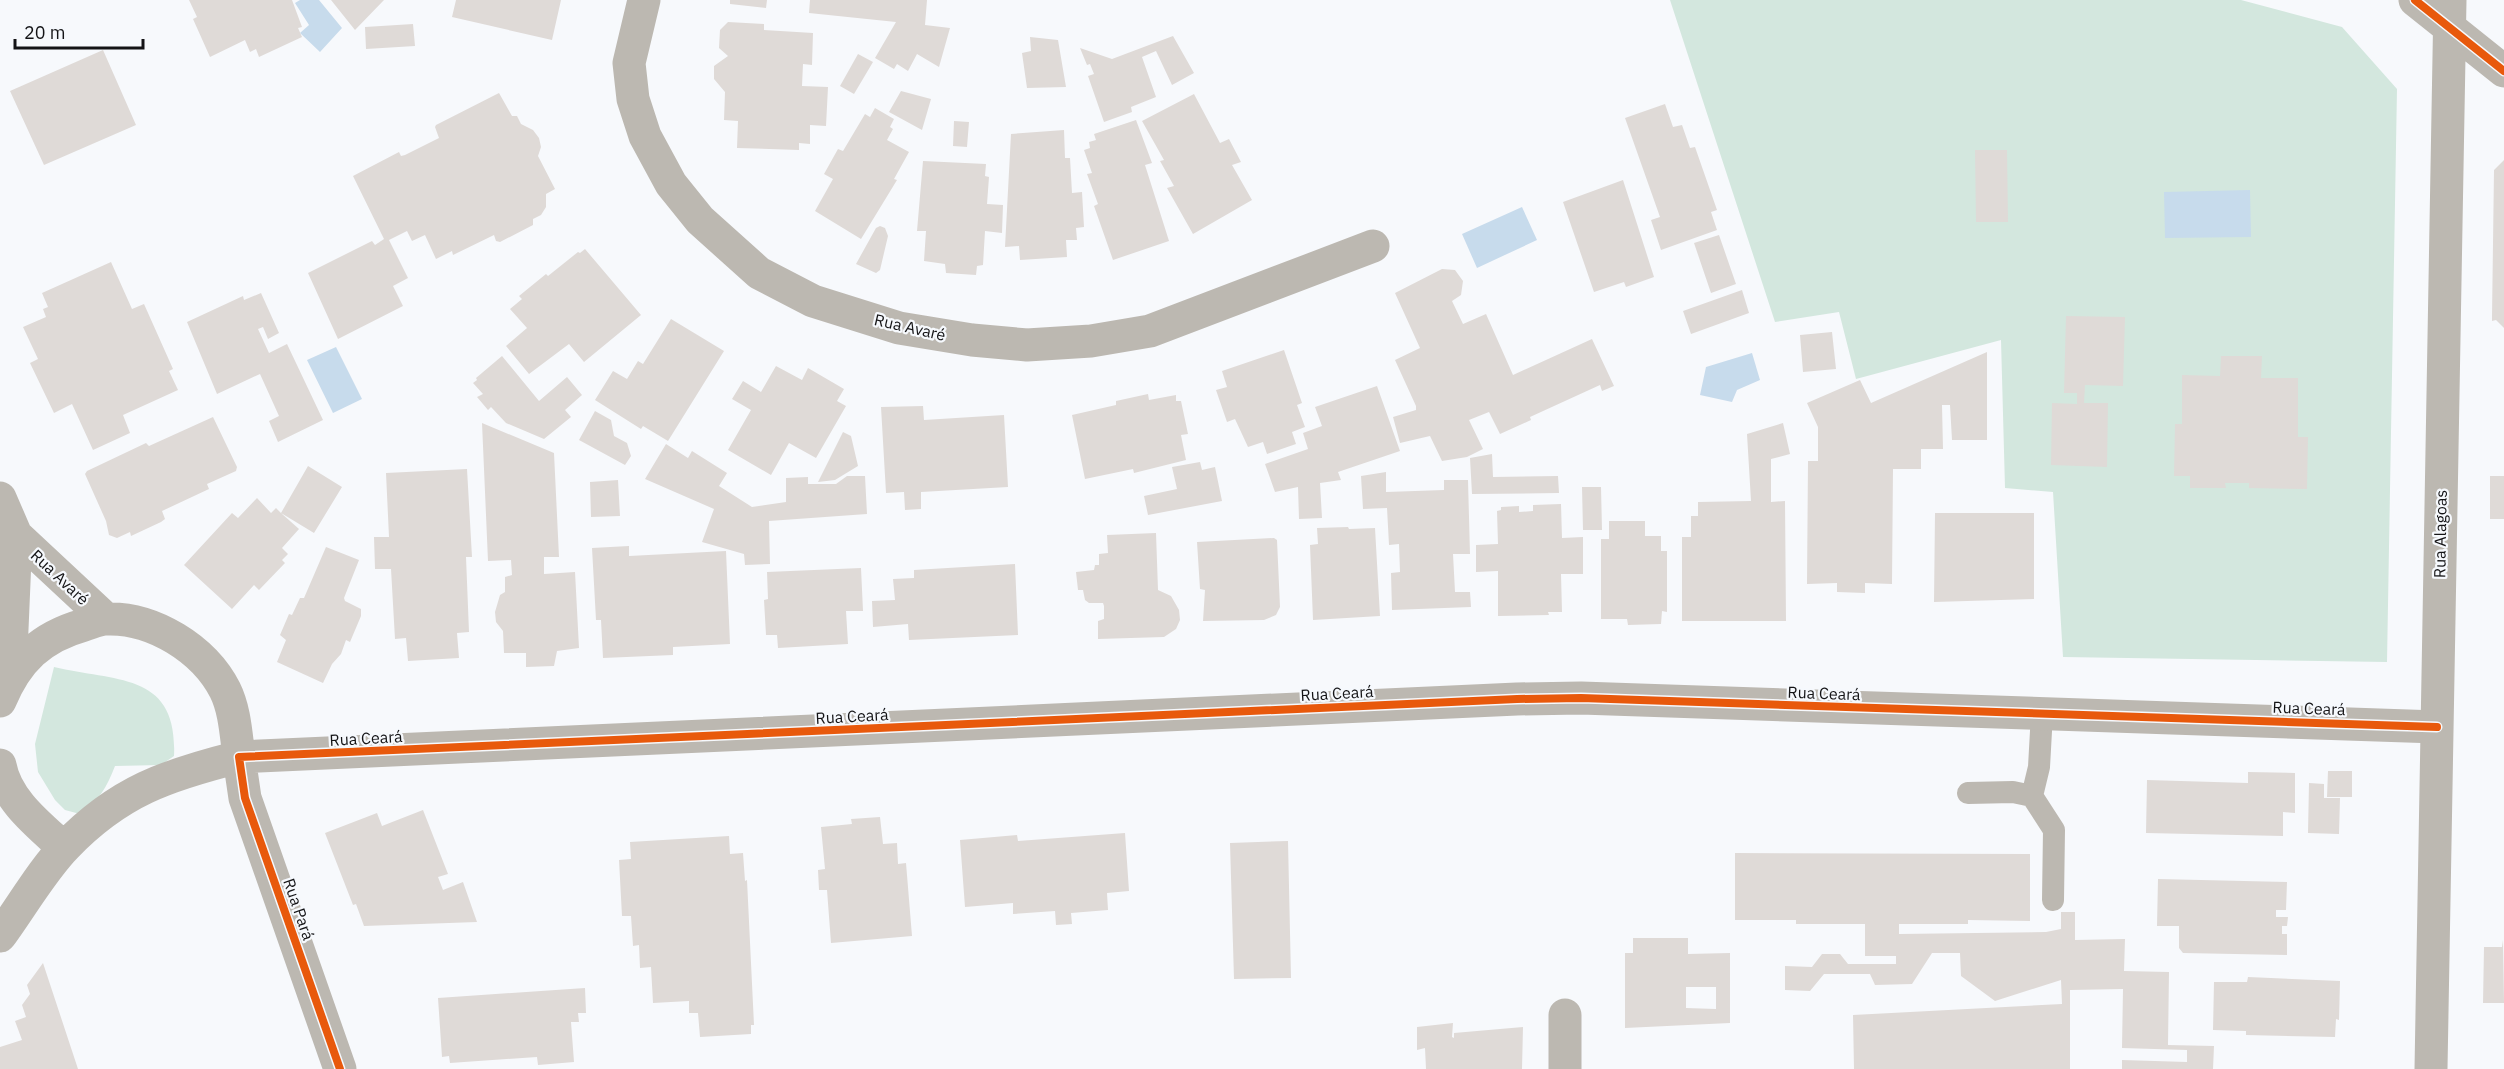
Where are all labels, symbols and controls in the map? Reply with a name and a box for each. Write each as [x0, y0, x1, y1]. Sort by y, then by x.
scale bar [15, 12, 142, 50]
text: 20 m [24, 21, 66, 44]
street label: Rua Avaré [872, 309, 948, 345]
street label: Rua Alagoas [2429, 490, 2451, 578]
street label: Rua Avaré [27, 545, 93, 609]
street label: Rua Ceará [1300, 681, 1375, 705]
street label: Rua Ceará [1787, 682, 1861, 704]
street label: Rua Ceará [2272, 697, 2346, 719]
street label: Rua Ceará [815, 704, 890, 728]
street label: Rua Ceará [329, 726, 404, 750]
street label: Rua Pará [279, 875, 319, 943]

